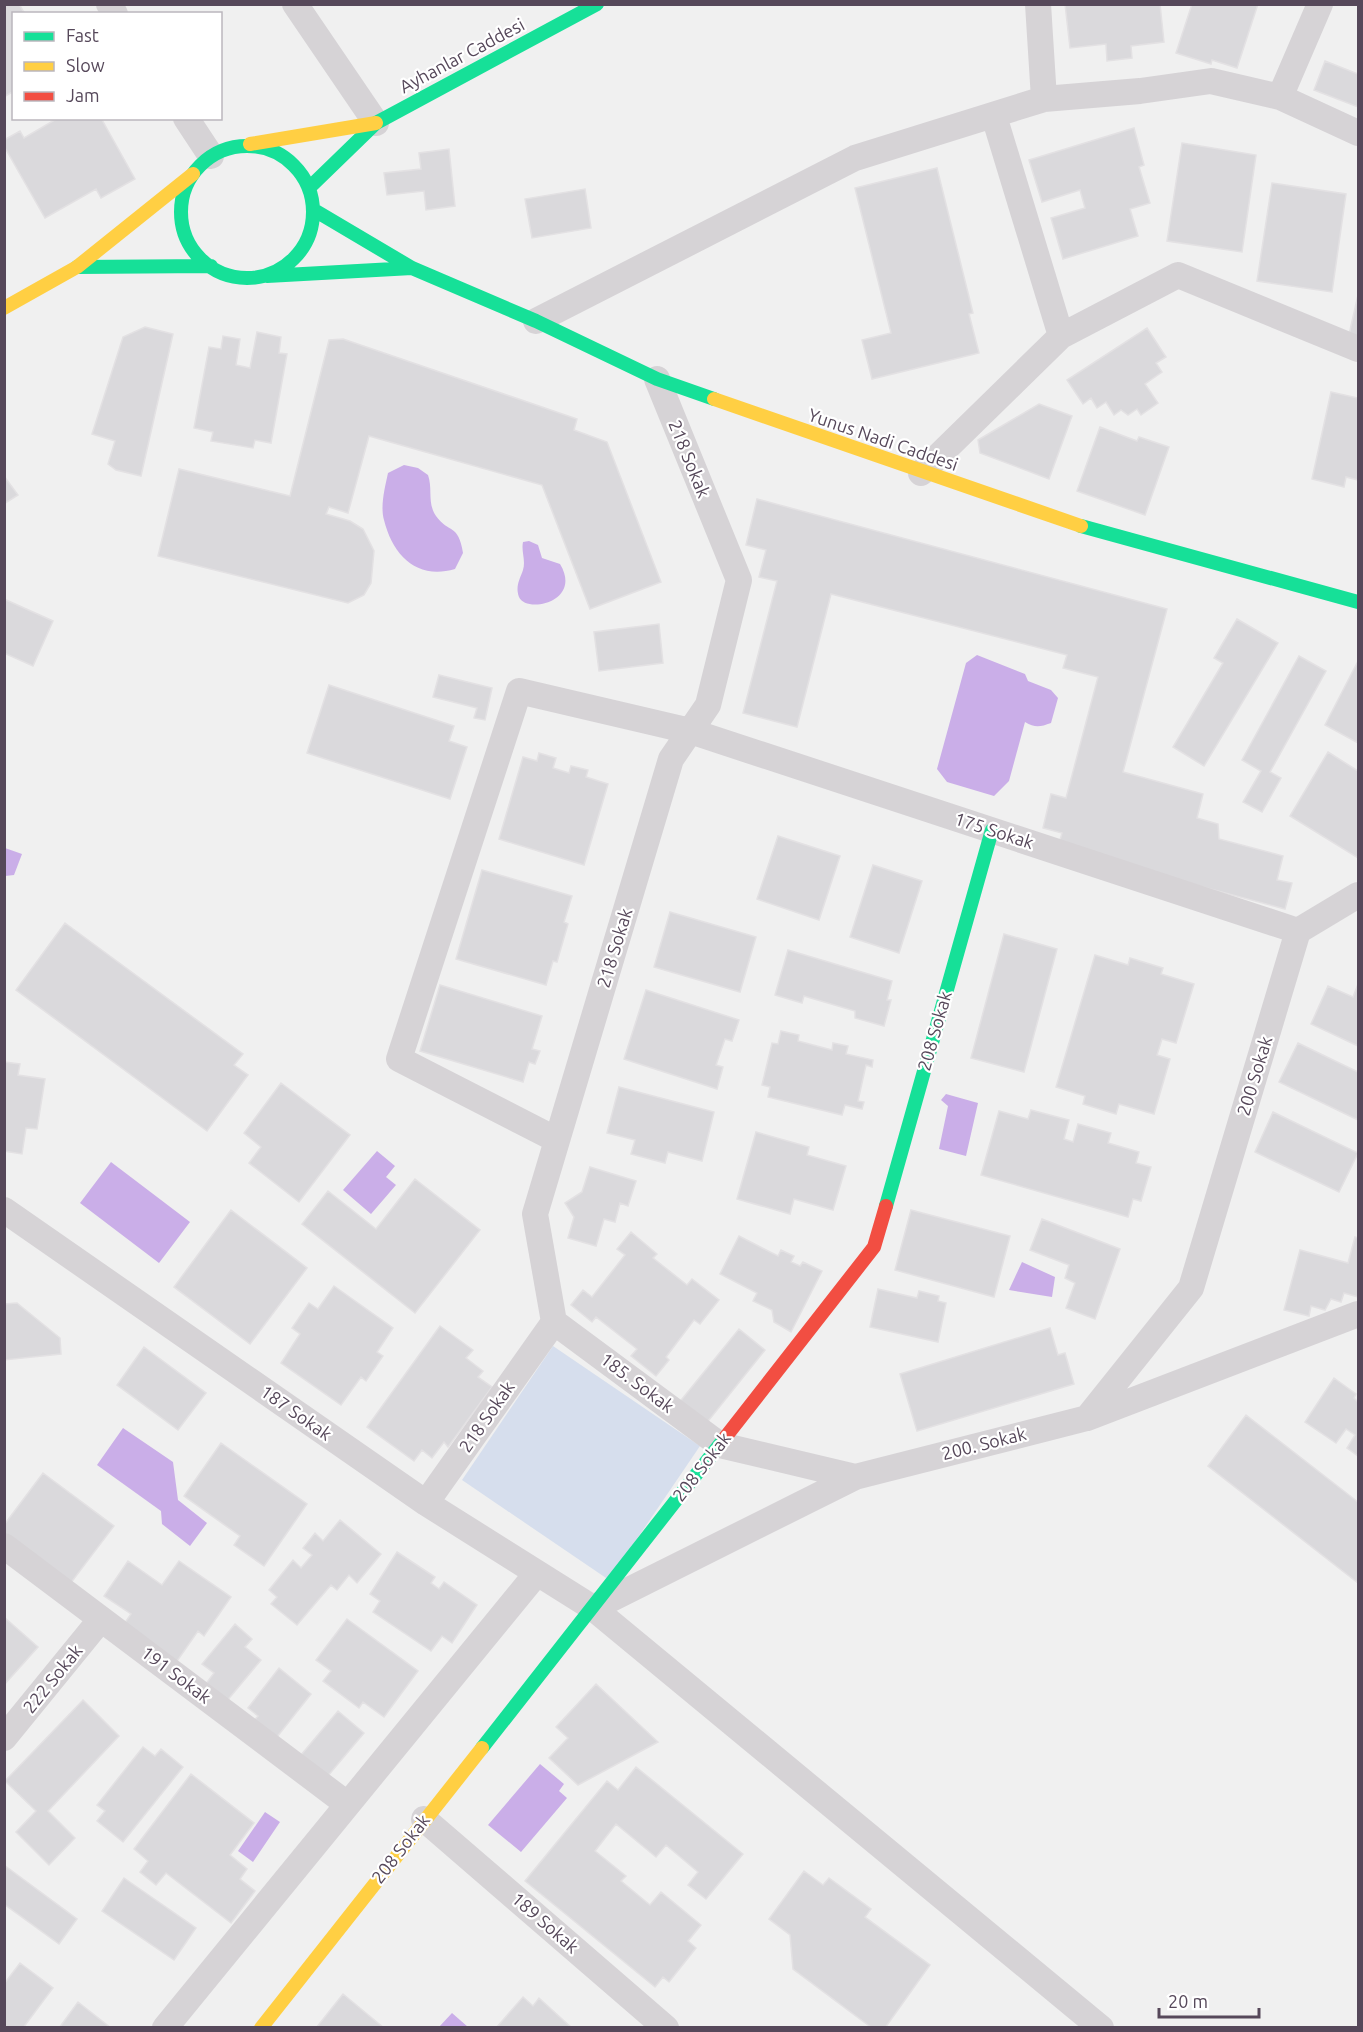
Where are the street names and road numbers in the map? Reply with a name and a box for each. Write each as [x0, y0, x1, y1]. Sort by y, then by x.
street label: Ayhanlar Caddesi [396, 14, 527, 96]
street label: Yunus Nadi Caddesi [806, 404, 961, 474]
street label: 218 Sokak [665, 417, 715, 500]
street label: 175 Sokak [952, 808, 1036, 852]
street label: 218 Sokak [592, 906, 636, 990]
street label: 208 Sokak [913, 989, 955, 1073]
street label: 200 Sokak [1232, 1034, 1276, 1118]
street label: 185. Sokak [597, 1348, 678, 1416]
street label: 218 Sokak [454, 1377, 518, 1456]
street label: 187 Sokak [257, 1380, 336, 1444]
street label: 200. Sokak [939, 1423, 1028, 1463]
street label: 208 Sokak [668, 1428, 734, 1505]
street label: 222 Sokak [19, 1640, 86, 1717]
street label: 191 Sokak [138, 1642, 215, 1707]
street label: 208 Sokak [367, 1810, 433, 1887]
street label: 189 Sokak [508, 1888, 583, 1957]

